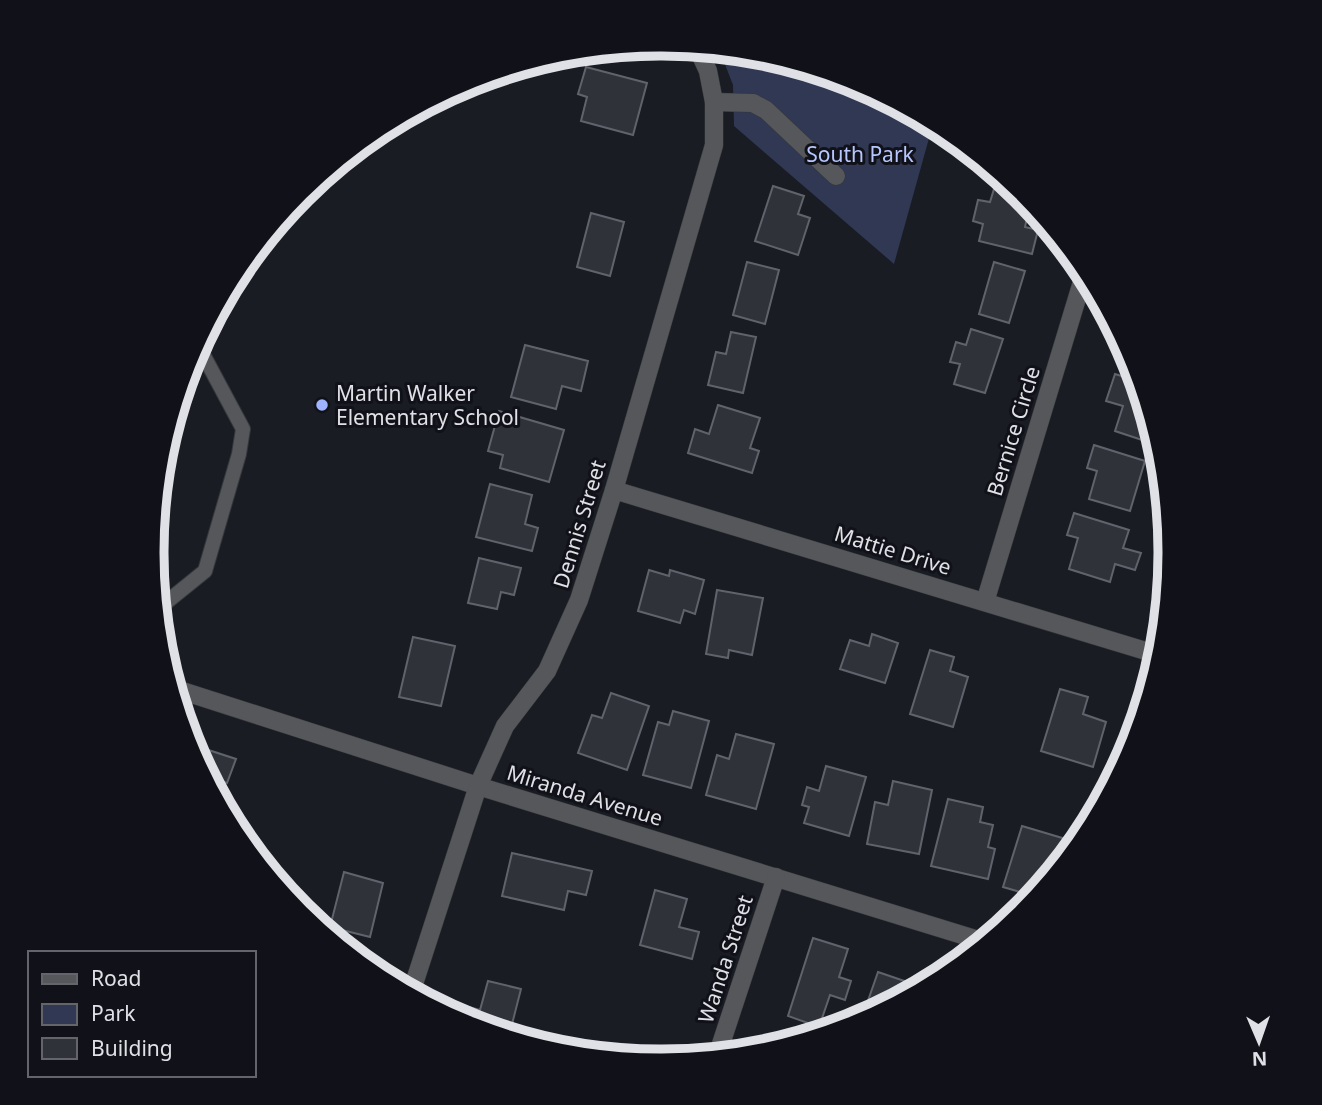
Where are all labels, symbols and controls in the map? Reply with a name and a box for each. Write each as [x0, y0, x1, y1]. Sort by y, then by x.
park label: South Park [806, 140, 915, 168]
street label: Bernice Circle [980, 363, 1046, 499]
place label: Martin Walker Elementary School [336, 379, 519, 431]
marker: Martin Walker Elementary School [314, 397, 330, 413]
street label: Dennis Street [546, 456, 612, 592]
street label: Mattie Drive [831, 519, 955, 581]
street label: Miranda Avenue [504, 758, 666, 832]
street label: Wanda Street [691, 891, 759, 1026]
legend [28, 951, 256, 1077]
text: Road [91, 964, 141, 992]
text: Park [91, 999, 136, 1027]
north arrow [1224, 1007, 1294, 1077]
text: Building [91, 1034, 173, 1062]
text: N [1251, 1046, 1268, 1072]

